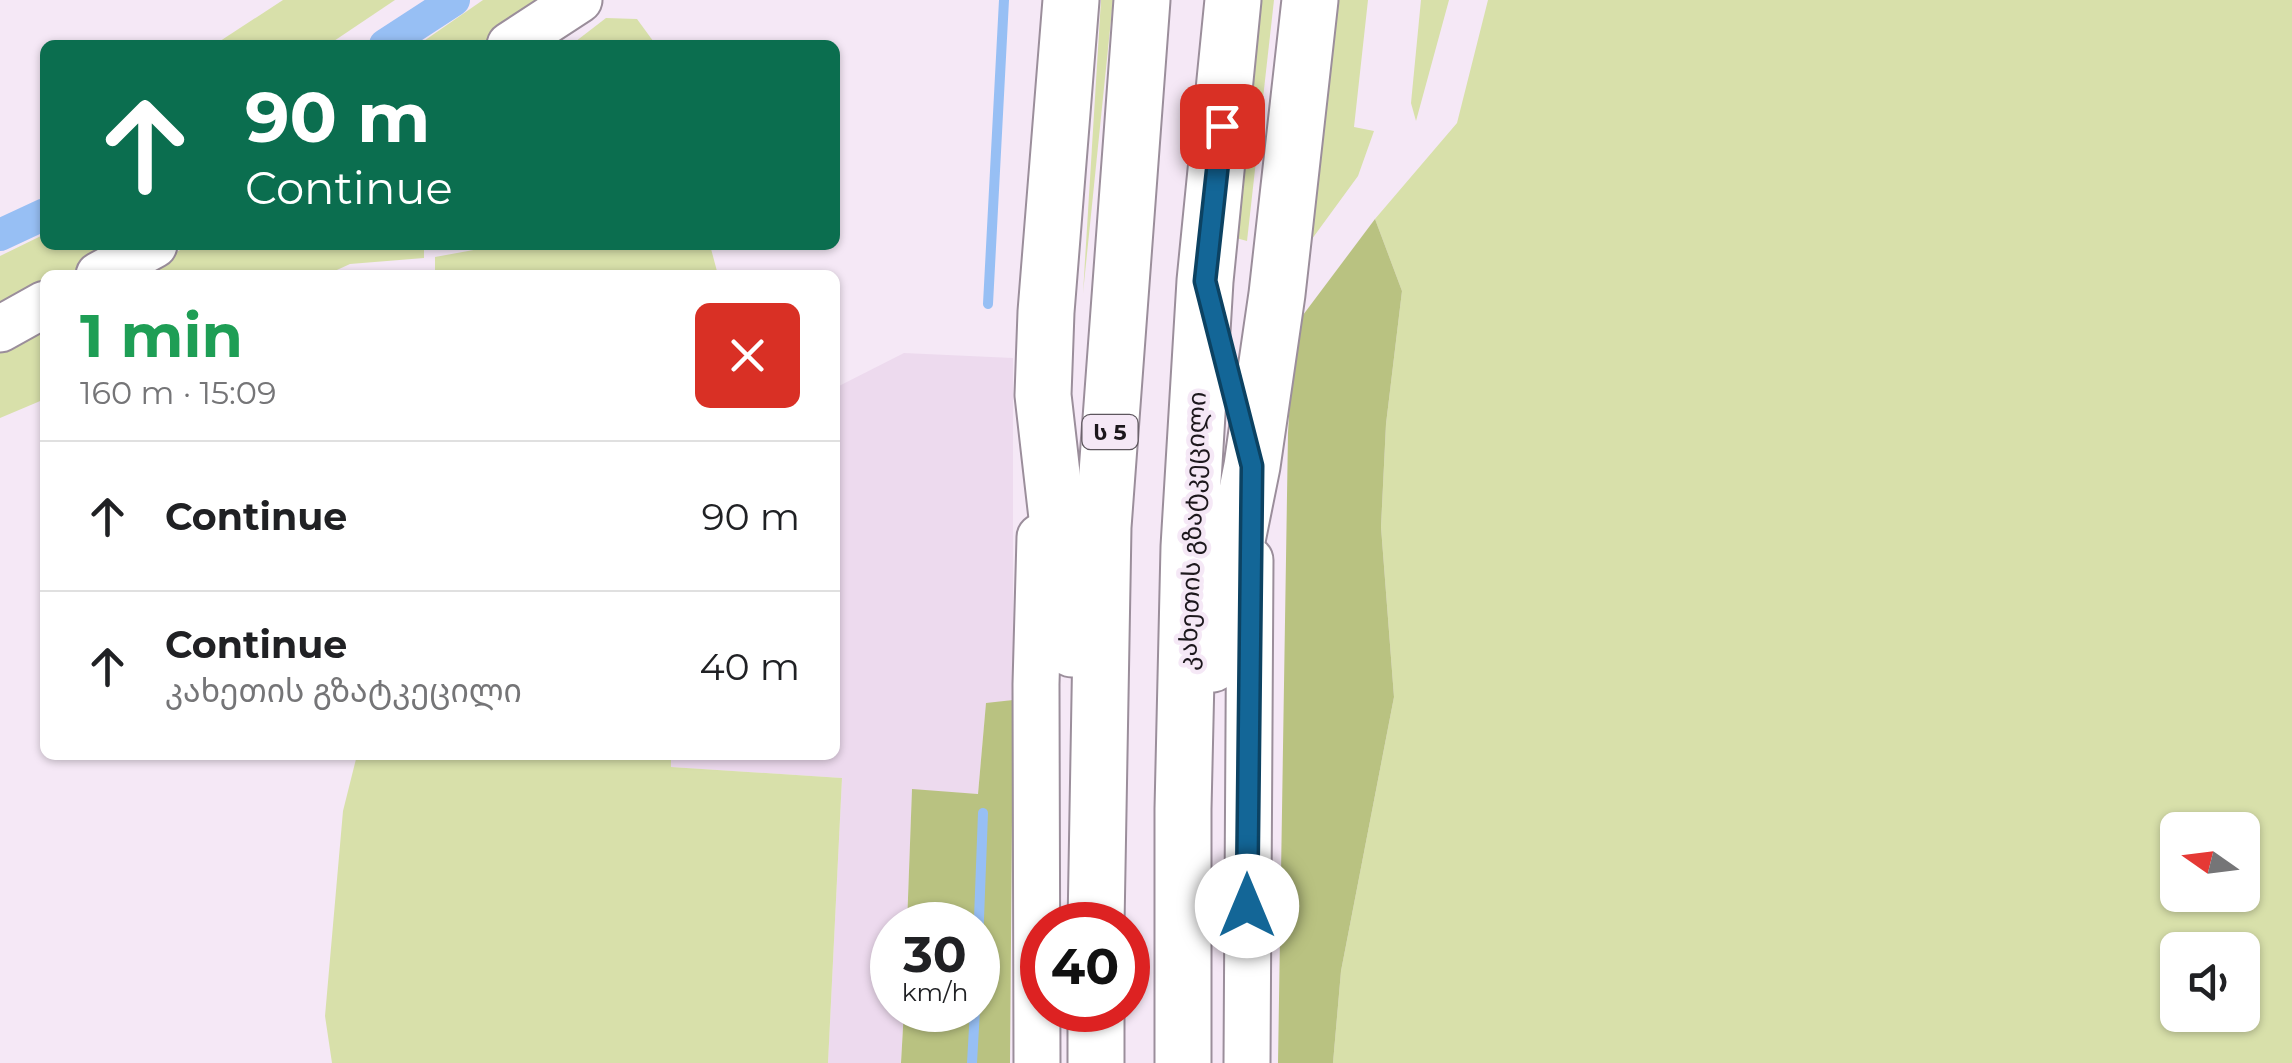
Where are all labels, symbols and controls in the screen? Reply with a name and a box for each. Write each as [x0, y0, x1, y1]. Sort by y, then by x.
text: 90 m [245, 74, 430, 160]
icon: ahead [80, 80, 210, 210]
pin [1180, 84, 1265, 169]
icon: arrive [1195, 99, 1250, 154]
text: Continue [245, 160, 453, 215]
text: 1 min [80, 299, 243, 372]
button: close [695, 303, 800, 408]
text: 160 m · 15:09 [80, 373, 277, 412]
street label: კახეთის გზატკეცილი [1172, 391, 1213, 671]
road number: ს 5 [1082, 415, 1138, 449]
icon: ahead [80, 489, 135, 544]
text: Continue [165, 493, 347, 540]
text: 90 m [701, 493, 800, 540]
text: Continue [165, 621, 347, 668]
icon: ahead [80, 639, 135, 694]
text: 40 m [699, 643, 800, 690]
text: კახეთის გზატკეცილი [165, 671, 522, 710]
north arrow [2160, 812, 2260, 912]
map controls [2160, 812, 2260, 1032]
position arrow [1195, 854, 1299, 958]
speed limit sign: 40 [1020, 902, 1150, 1032]
text: 30 [903, 924, 967, 985]
button: sound [2160, 932, 2260, 1032]
text: km/h [902, 977, 968, 1007]

